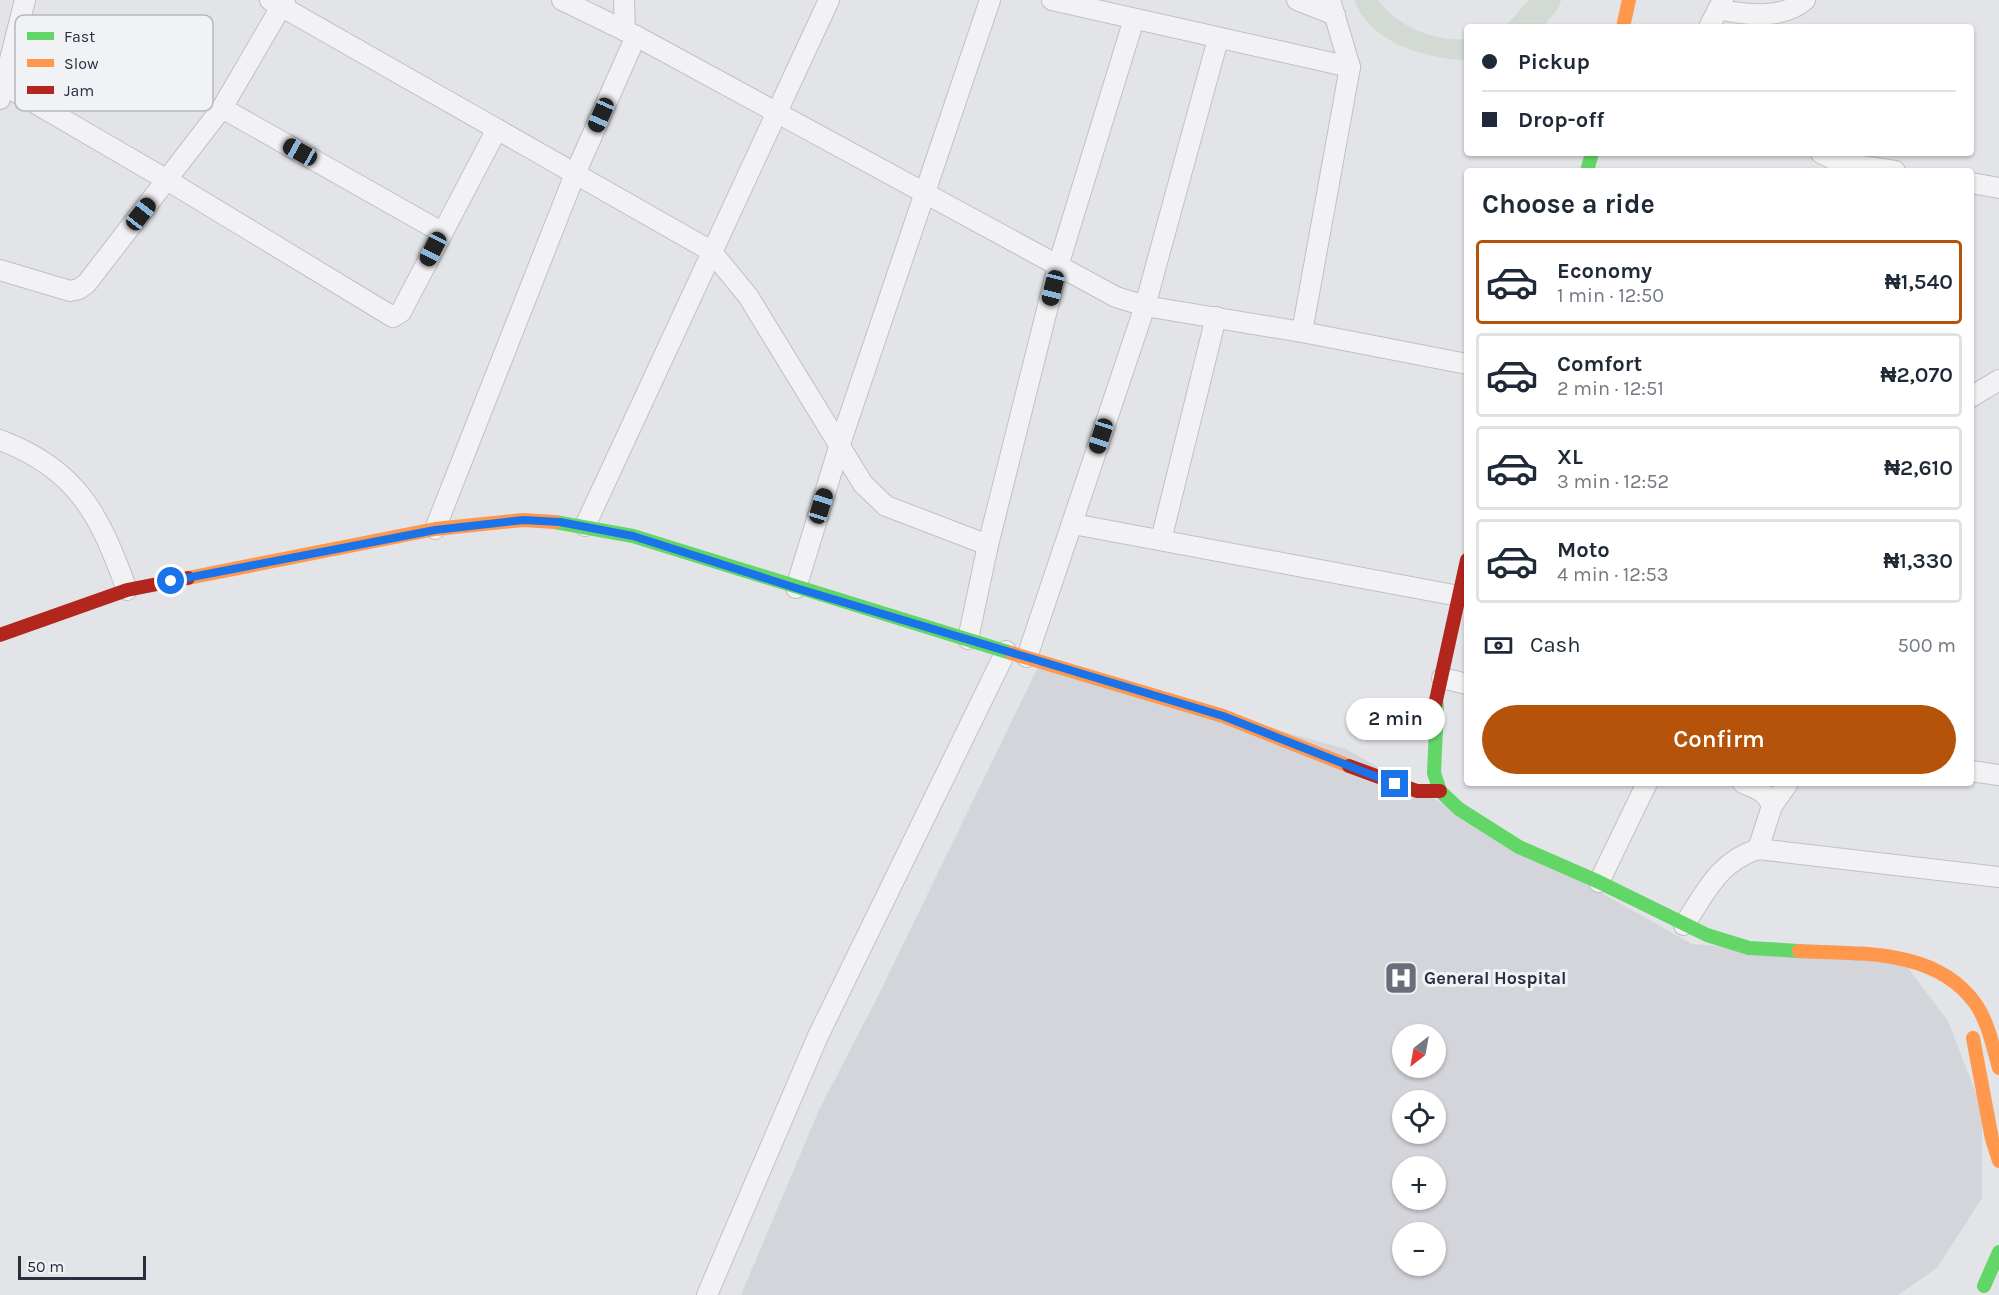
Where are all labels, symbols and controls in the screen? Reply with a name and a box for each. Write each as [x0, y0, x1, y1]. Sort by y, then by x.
legend [15, 15, 213, 111]
text: Fast [64, 27, 95, 46]
text: Pickup [1518, 49, 1590, 75]
text: Slow [64, 54, 99, 73]
text: Jam [64, 81, 94, 100]
car [585, 95, 617, 135]
text: Drop-off [1518, 107, 1604, 133]
car [280, 135, 320, 169]
text: Choose a ride [1482, 188, 1655, 220]
car [123, 194, 159, 234]
car [417, 229, 449, 269]
icon: car [1485, 255, 1539, 309]
text: Economy [1557, 258, 1652, 284]
car [1040, 268, 1066, 308]
text: ₦1,540 [1885, 269, 1953, 295]
text: 1 min · 12:50 [1557, 284, 1664, 307]
icon: car [1485, 348, 1539, 402]
text: Comfort [1557, 351, 1642, 377]
text: ₦2,070 [1881, 362, 1953, 388]
text: 2 min · 12:51 [1557, 377, 1664, 400]
car [1087, 416, 1115, 456]
icon: car [1485, 441, 1539, 495]
text: XL [1557, 444, 1583, 470]
text: ₦2,610 [1884, 455, 1953, 481]
text: 3 min · 12:52 [1557, 470, 1669, 493]
car [807, 486, 835, 526]
icon: car [1485, 534, 1539, 588]
text: Moto [1557, 537, 1610, 563]
text: ₦1,330 [1883, 548, 1953, 574]
text: 4 min · 12:53 [1557, 563, 1669, 586]
route start [157, 567, 184, 594]
icon: cash [1482, 629, 1515, 662]
text: Cash [1530, 632, 1580, 658]
text: 500 m [1898, 634, 1956, 657]
callout: 2 min [1346, 697, 1444, 739]
button: Confirm [1482, 705, 1956, 774]
text: 2 min [1368, 707, 1423, 730]
route end [1381, 770, 1408, 797]
hospital icon: General Hospital [1383, 960, 1419, 996]
place label: General Hospital [1424, 967, 1567, 989]
north arrow [1392, 1024, 1446, 1078]
map controls [1392, 1024, 1446, 1276]
button: locate [1392, 1090, 1446, 1144]
button: + [1392, 1156, 1446, 1210]
button: − [1392, 1222, 1446, 1276]
scale bar [18, 1253, 146, 1280]
text: 50 m [27, 1257, 64, 1276]

